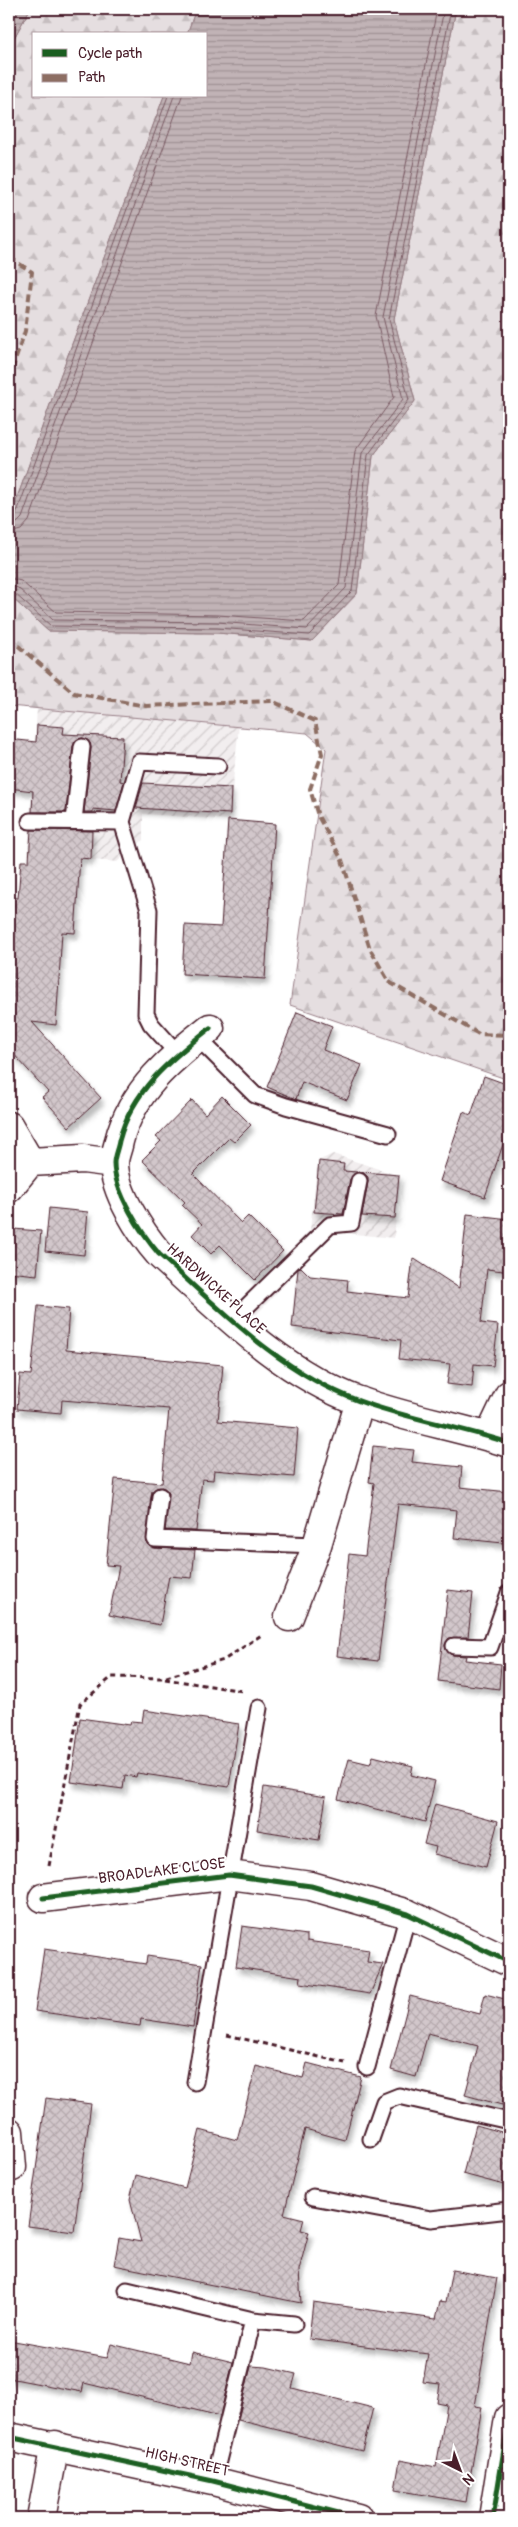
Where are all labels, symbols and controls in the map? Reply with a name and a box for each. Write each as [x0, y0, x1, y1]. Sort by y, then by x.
legend [32, 32, 208, 98]
text: Cycle path [78, 44, 142, 63]
text: Path [78, 68, 105, 87]
street label: HARDWICKE PLACE [162, 1239, 270, 1339]
street label: BROADLAKE CLOSE [97, 1854, 227, 1888]
street label: HIGH STREET [143, 2443, 231, 2481]
north arrow [436, 2444, 486, 2494]
text: N [459, 2470, 478, 2489]

